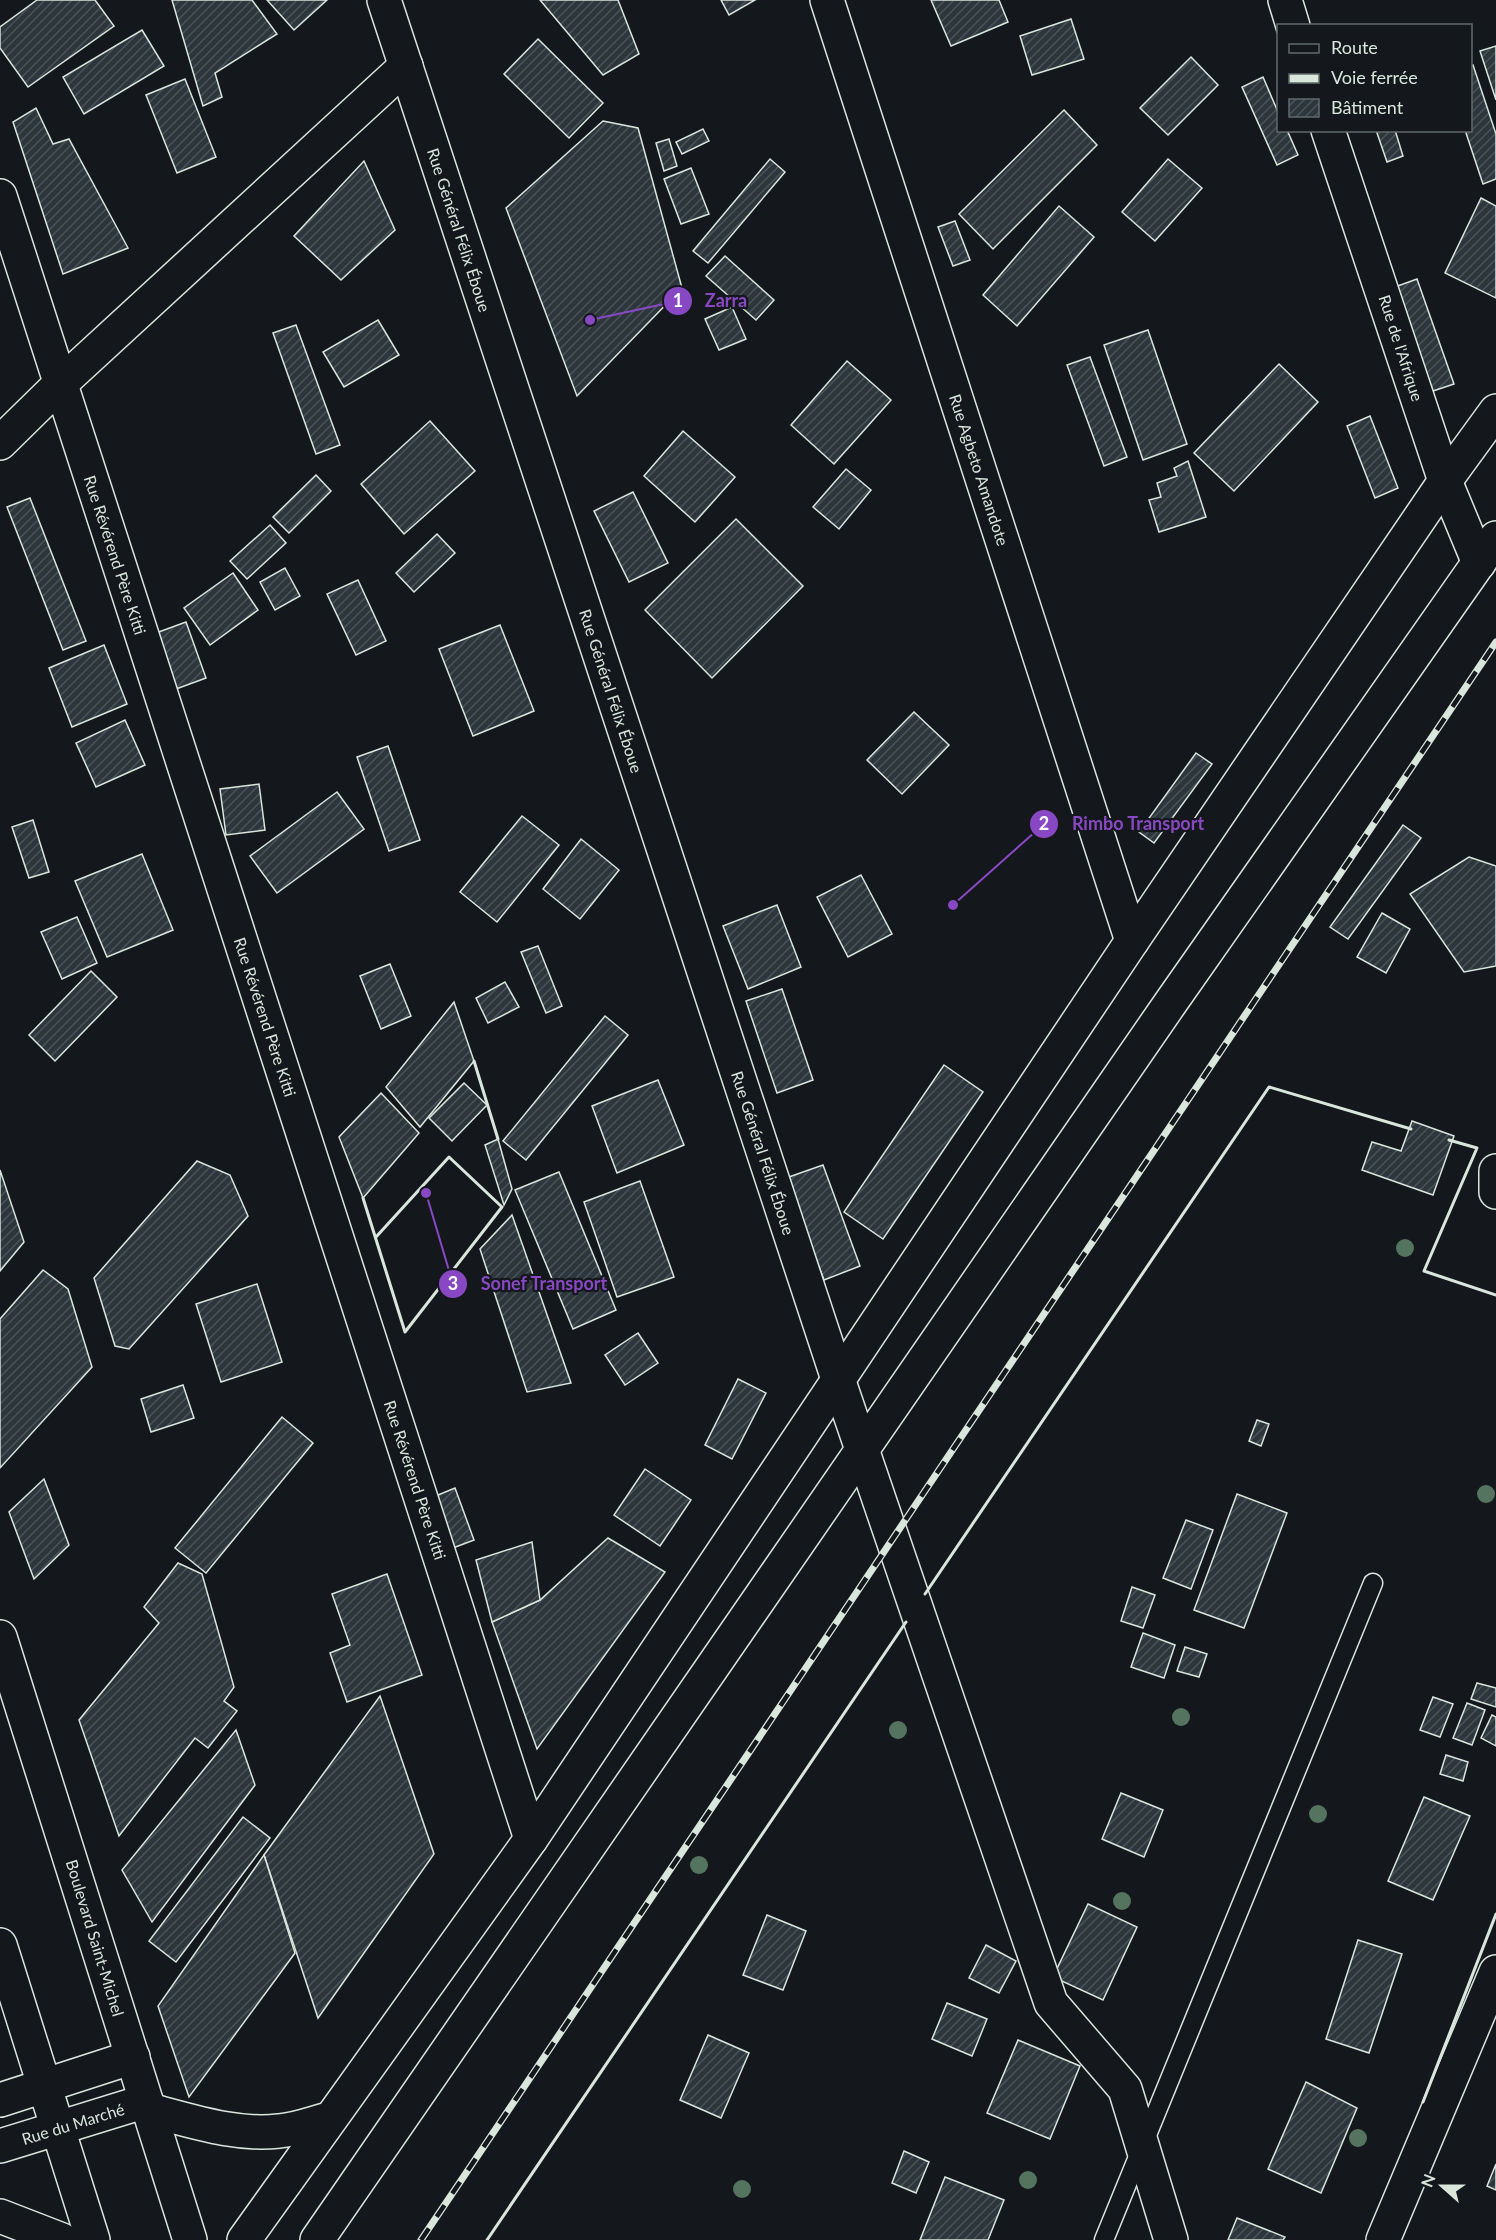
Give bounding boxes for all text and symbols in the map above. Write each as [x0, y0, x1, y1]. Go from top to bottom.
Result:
legend [1277, 24, 1472, 132]
text: Route [1331, 36, 1378, 58]
text: Voie ferrée [1331, 66, 1418, 88]
text: Bâtiment [1331, 96, 1404, 118]
street label: Rue Général Félix Éboue [424, 146, 495, 314]
callout: Zarra [663, 283, 759, 319]
text: 1 [673, 289, 683, 311]
text: Zarra [705, 289, 747, 311]
street label: Rue de l'Afrique [1375, 292, 1428, 404]
street label: Rue Agbeto Amandote [946, 392, 1013, 548]
street label: Rue Révérend Père Kitti [81, 473, 150, 637]
street label: Rue Général Félix Éboue [576, 607, 647, 775]
callout: Rimbo Transport [1029, 806, 1216, 842]
text: 2 [1039, 812, 1049, 834]
text: Rimbo Transport [1072, 812, 1204, 834]
street label: Rue Révérend Père Kitti [231, 935, 300, 1099]
street label: Rue Général Félix Éboue [728, 1069, 799, 1237]
callout: Sonef Transport [438, 1266, 620, 1302]
text: 3 [448, 1272, 458, 1294]
text: Sonef Transport [481, 1272, 608, 1294]
street label: Rue Révérend Père Kitti [381, 1398, 450, 1562]
street label: Boulevard Saint-Michel [63, 1857, 128, 2019]
street label: Rue du Marché [19, 2099, 126, 2148]
north arrow [1412, 2156, 1472, 2216]
text: N [1416, 2171, 1439, 2190]

